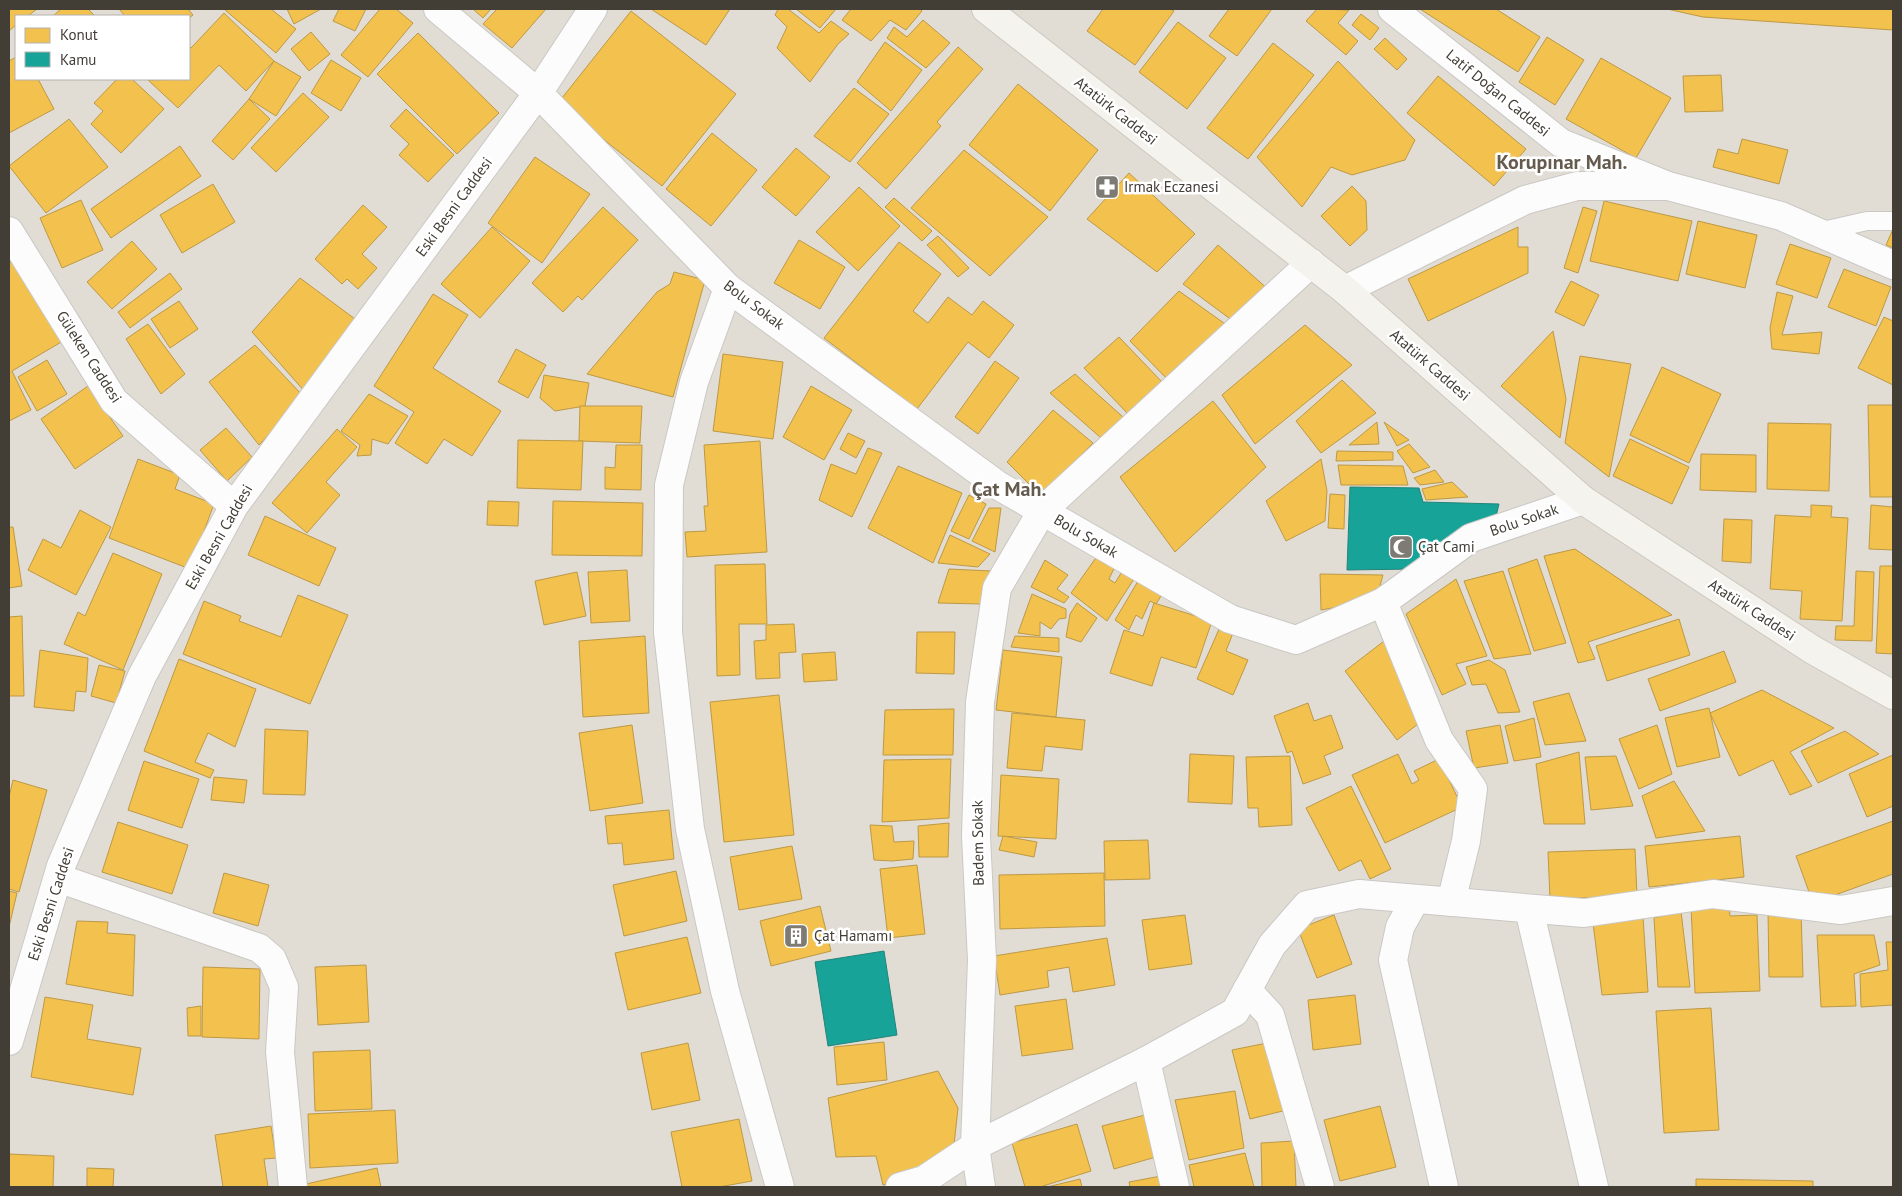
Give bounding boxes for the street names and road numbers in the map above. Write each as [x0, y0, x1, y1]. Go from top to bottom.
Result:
street label: Latif Doğan Caddesi [1443, 45, 1554, 140]
street label: Atatürk Caddesi [1071, 72, 1162, 149]
street label: Eski Besni Caddesi [411, 153, 496, 260]
street label: Bolu Sokak [720, 276, 789, 334]
street label: Güleken Caddesi [53, 307, 126, 406]
street label: Atatürk Caddesi [1386, 325, 1474, 405]
street label: Eski Besni Caddesi [181, 481, 256, 593]
street label: Bolu Sokak [1487, 499, 1561, 540]
street label: Bolu Sokak [1051, 510, 1122, 562]
street label: Atatürk Caddesi [1705, 574, 1799, 645]
street label: Badem Sokak [967, 799, 988, 886]
street label: Eski Besni Caddesi [23, 845, 78, 963]

